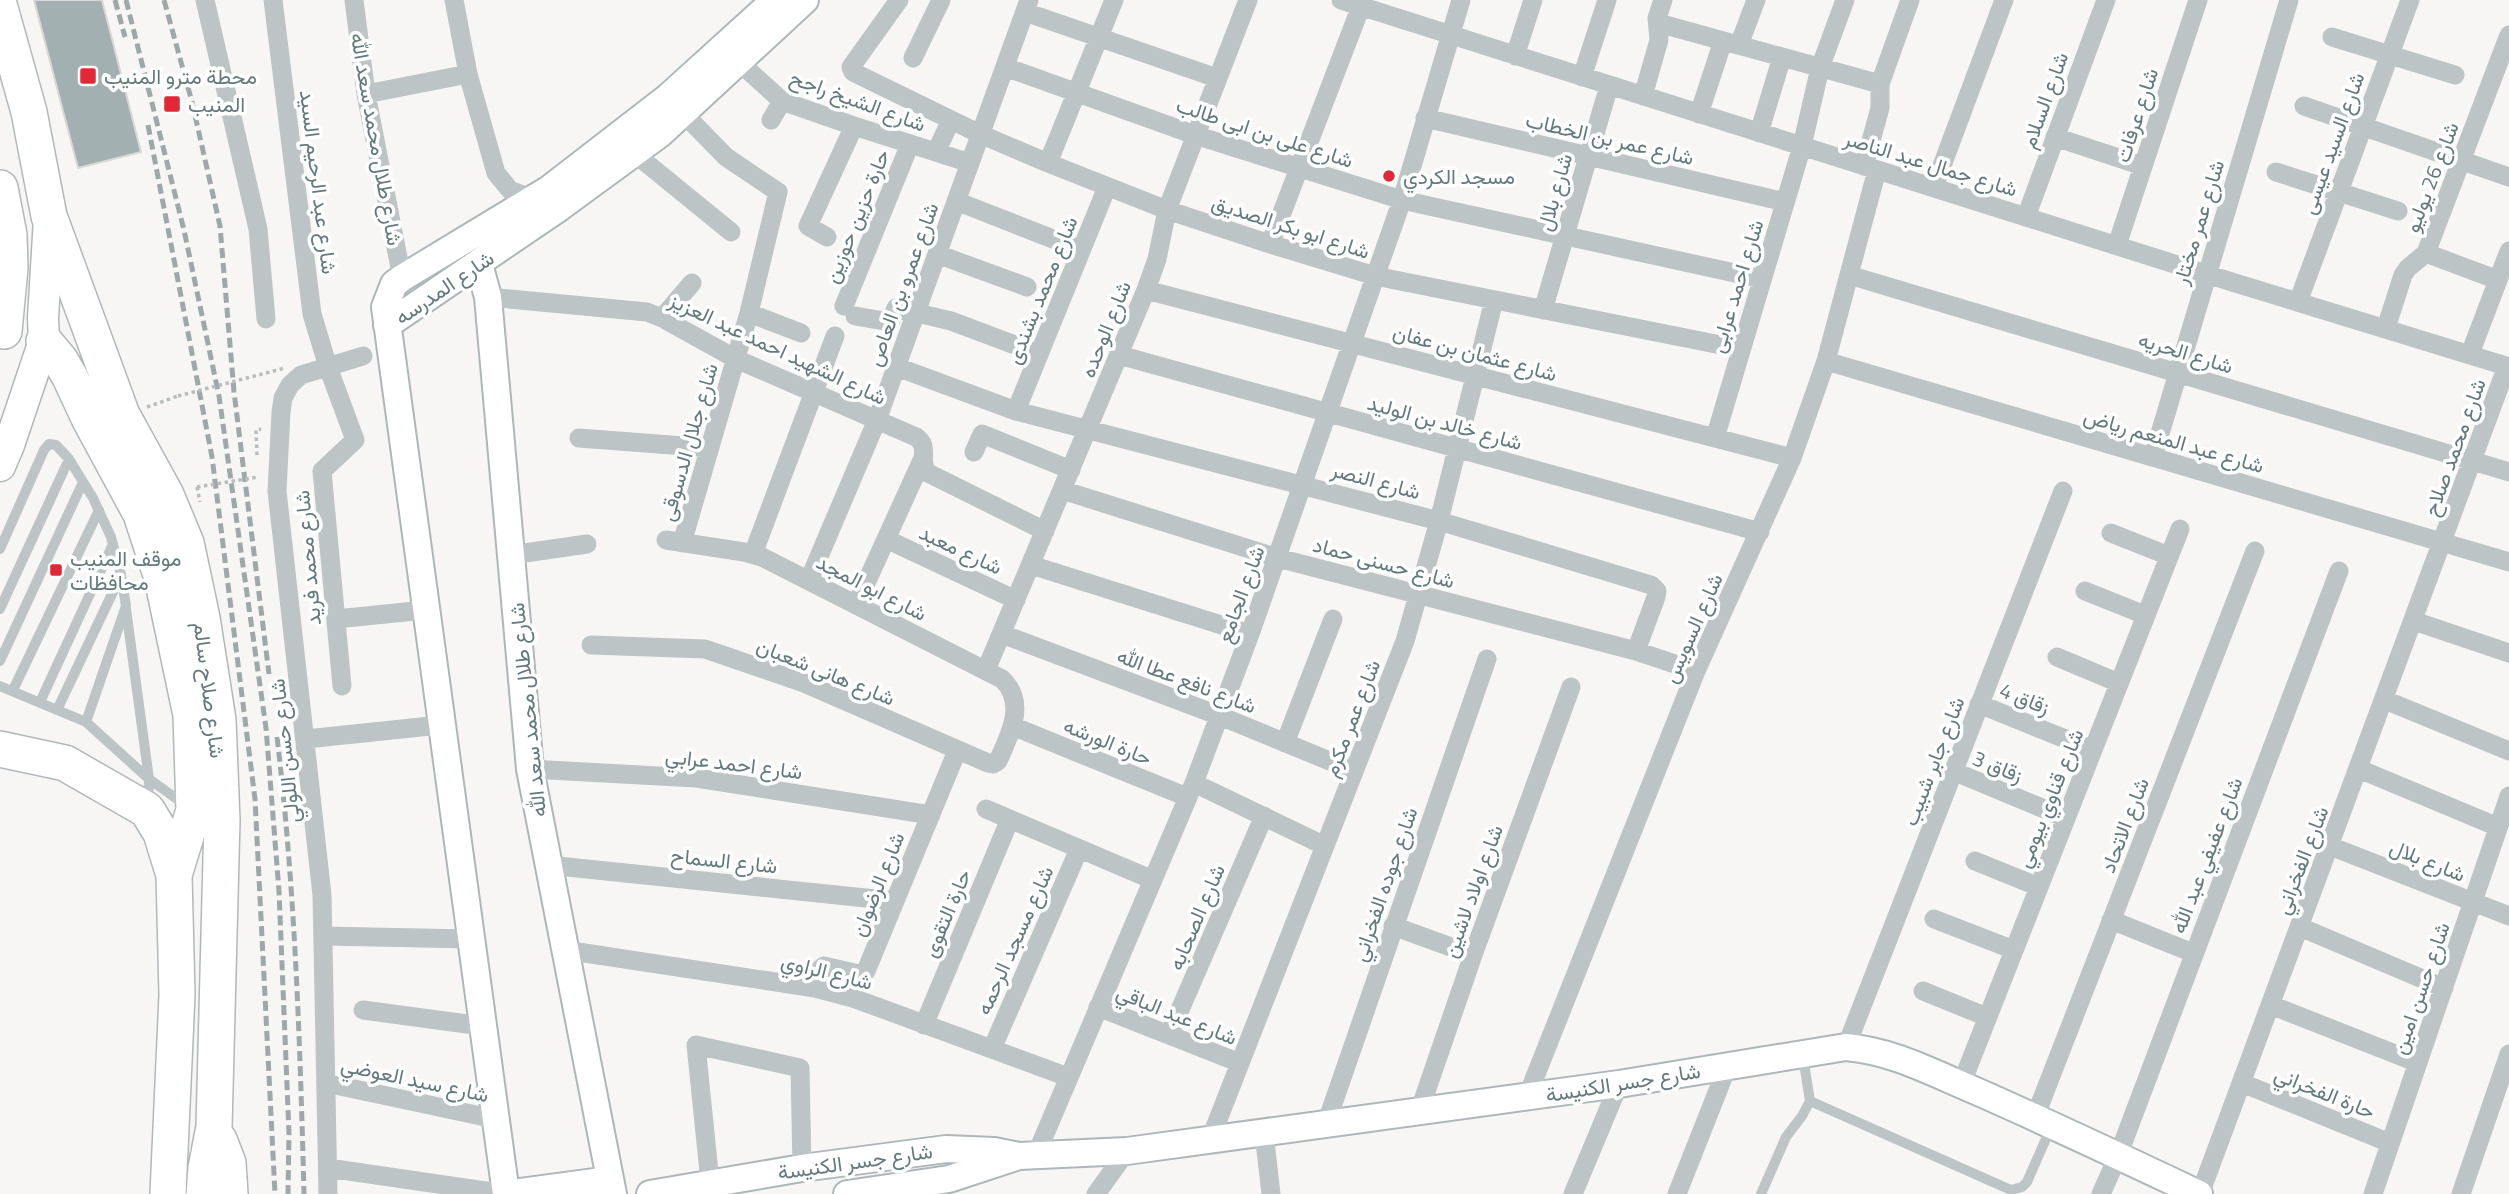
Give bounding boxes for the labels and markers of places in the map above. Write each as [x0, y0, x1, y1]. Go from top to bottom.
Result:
place label: محطة مترو المنيب [104, 60, 257, 92]
marker: محطة مترو المنيب [78, 66, 98, 86]
place label: المنيب [188, 88, 245, 120]
marker: المنيب [162, 94, 182, 114]
place label: مسجد الكردي [1403, 160, 1515, 194]
marker: مسجد الكردي [1381, 168, 1397, 184]
place label: موقف المنيب محافظات [70, 542, 181, 598]
marker: موقف المنيب محافظات [48, 562, 64, 578]

